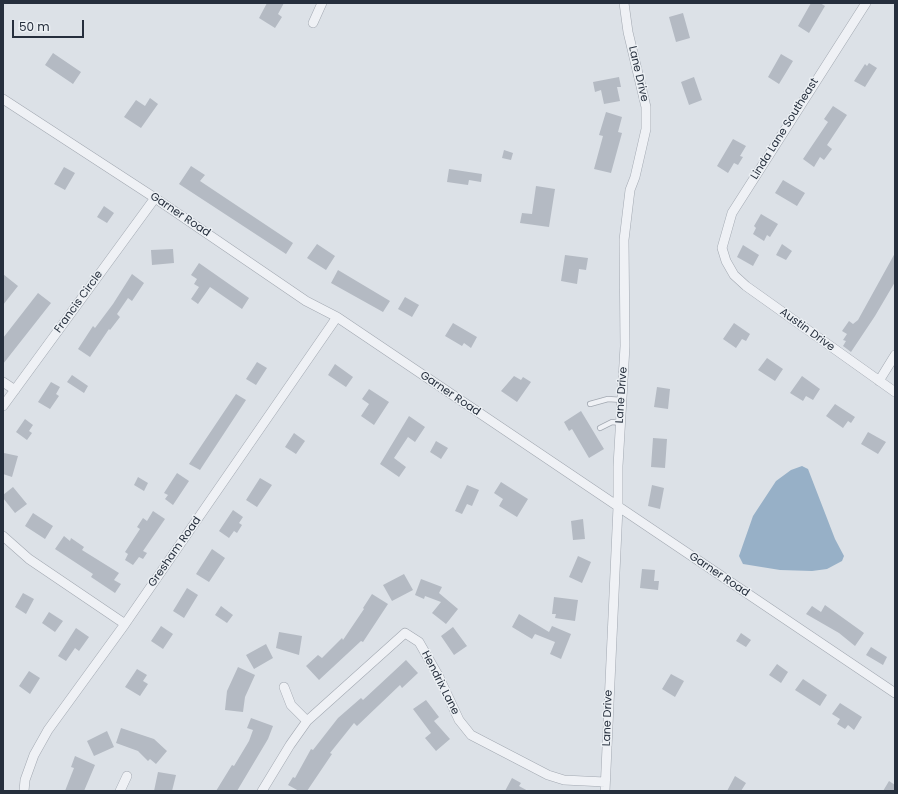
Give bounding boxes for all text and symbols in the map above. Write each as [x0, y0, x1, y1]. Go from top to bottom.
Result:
scale bar [14, 12, 86, 38]
text: 50 m [19, 18, 50, 35]
street label: Lane Drive [625, 45, 651, 103]
street label: Linda Lane Southeast [748, 76, 822, 182]
street label: Garner Road [147, 190, 213, 240]
street label: Francis Circle [52, 268, 106, 336]
street label: Austin Drive [777, 306, 837, 354]
street label: Lane Drive [613, 366, 631, 424]
street label: Garner Road [417, 369, 483, 419]
street label: Gresham Road [146, 514, 204, 590]
street label: Garner Road [686, 550, 752, 600]
street label: Hendrix Lane [418, 649, 462, 717]
street label: Lane Drive [600, 690, 616, 746]

